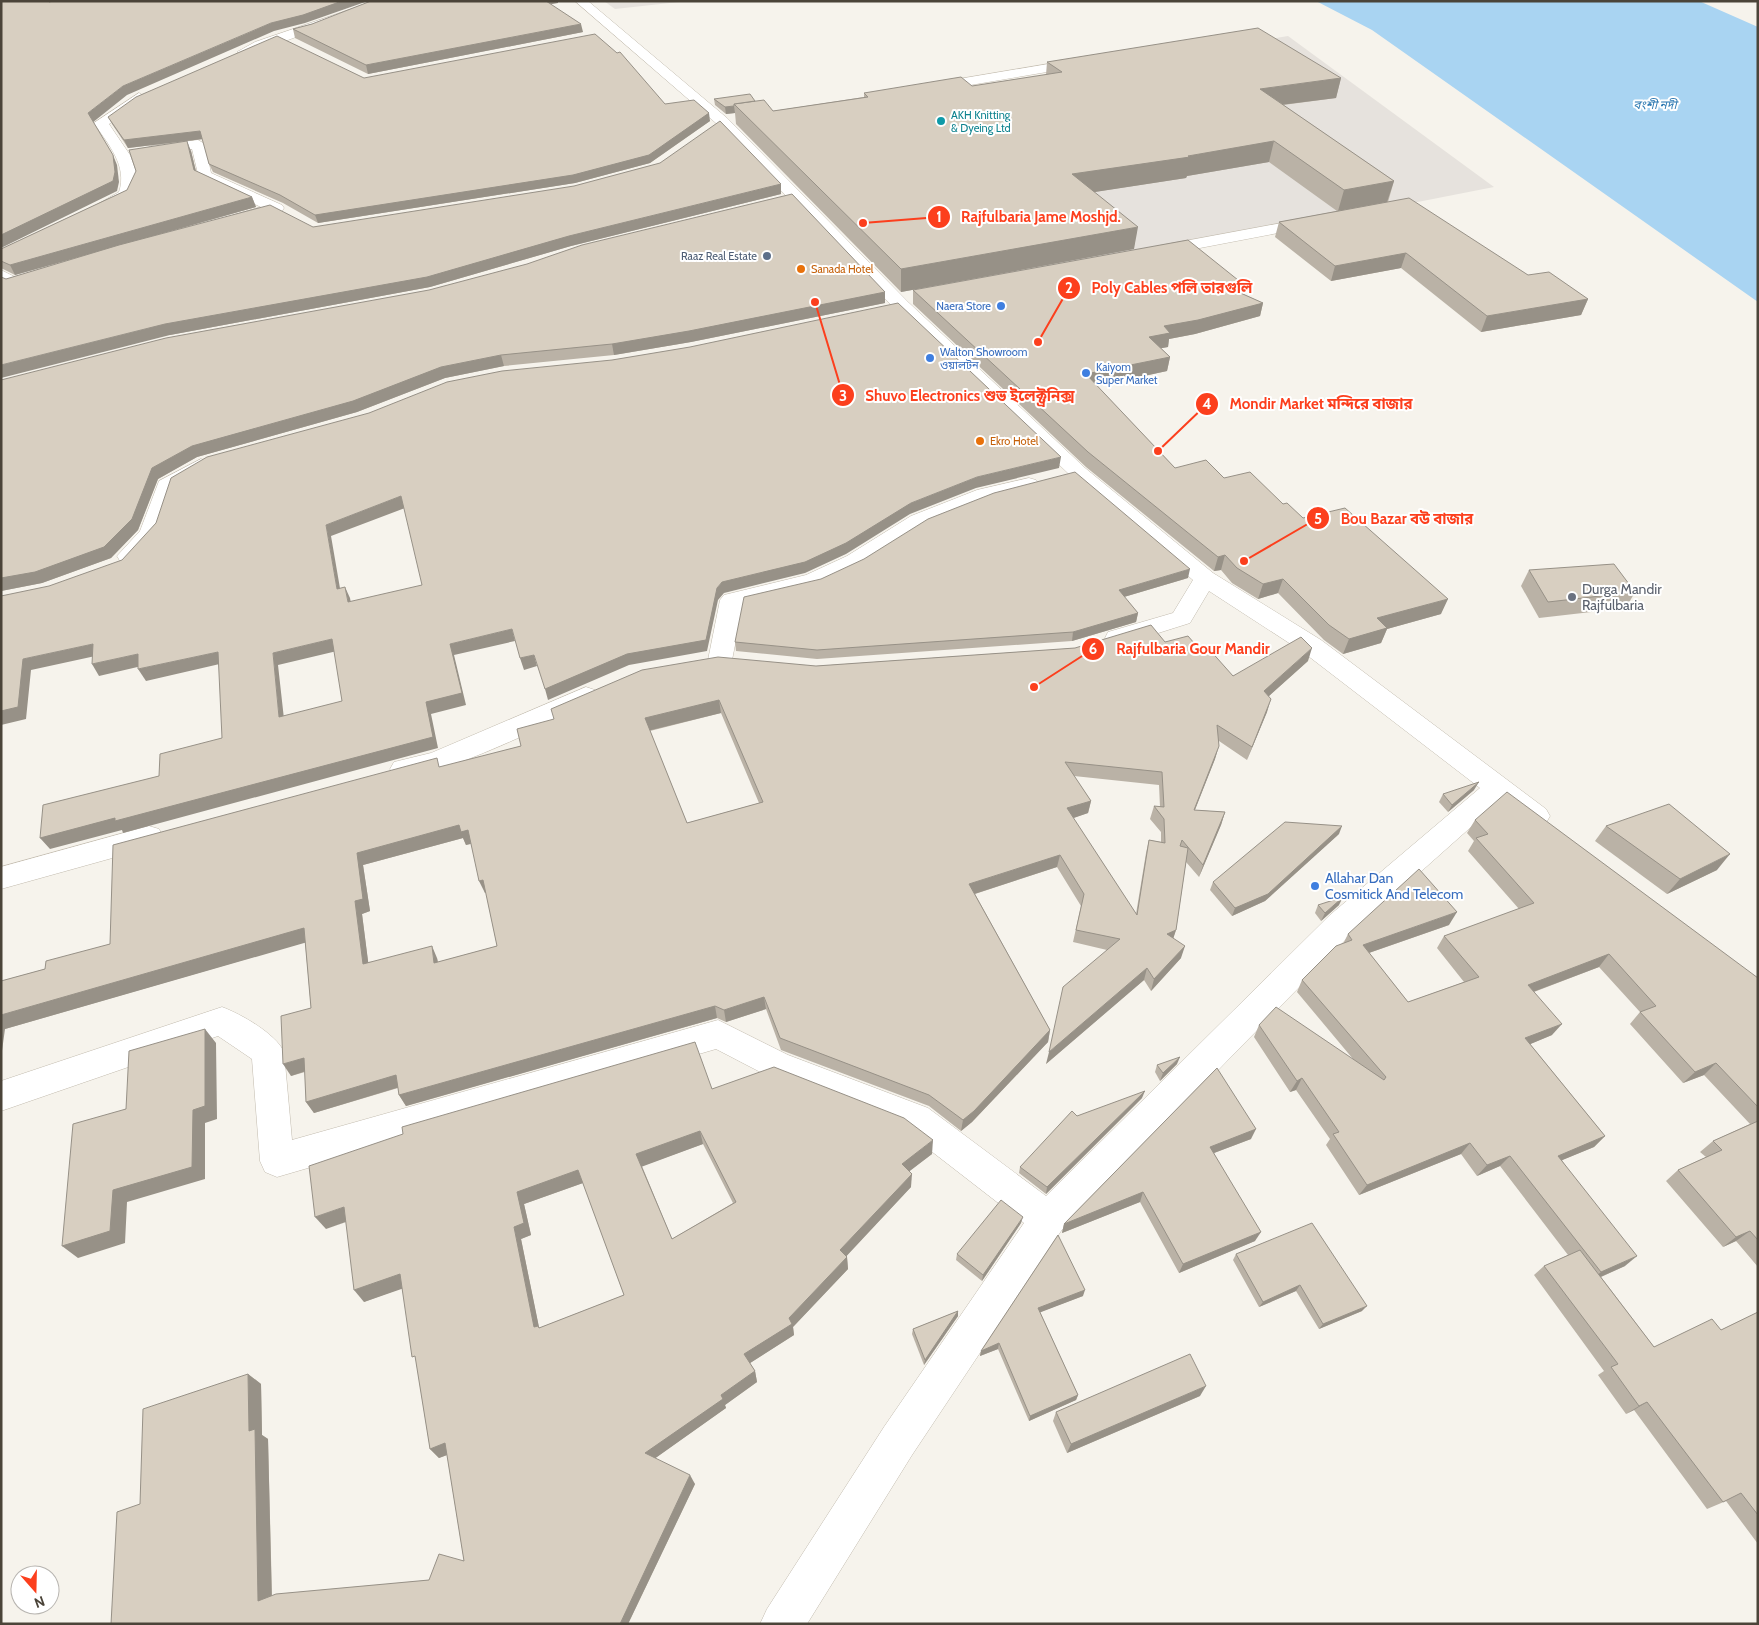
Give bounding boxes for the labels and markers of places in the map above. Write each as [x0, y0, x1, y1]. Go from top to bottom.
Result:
place label: AKH Knitting & Dyeing Ltd [951, 108, 1011, 135]
marker: AKH Knitting & Dyeing Ltd [935, 115, 947, 127]
callout: Rajfulbaria Jame Moshjd. [926, 202, 1131, 232]
place label: Raaz Real Estate [681, 249, 757, 263]
marker: Raaz Real Estate [761, 250, 773, 262]
place label: Sanada Hotel [811, 262, 874, 276]
marker: Sanada Hotel [795, 263, 807, 275]
callout: Poly Cables পলি তারগুলি [1056, 273, 1262, 303]
place label: Naera Store [936, 299, 991, 313]
marker: Naera Store [995, 300, 1007, 312]
place label: Walton Showroom ওয়ালটন [940, 345, 1028, 372]
marker: Walton Showroom ওয়ালটন [924, 352, 936, 364]
place label: Kaiyom Super Market [1096, 360, 1158, 387]
marker: Kaiyom Super Market [1080, 367, 1092, 379]
callout: Shuvo Electronics শুভ ইলেক্ট্রনিক্স [831, 380, 1085, 410]
callout: Mondir Market মন্দিরে বাজার [1194, 389, 1422, 419]
place label: Ekro Hotel [990, 434, 1039, 448]
marker: Ekro Hotel [974, 435, 986, 447]
callout: Bou Bazar বউ বাজার [1306, 503, 1483, 533]
place label: Durga Mandir Rajfulbaria [1582, 580, 1662, 614]
marker: Durga Mandir Rajfulbaria [1566, 591, 1578, 603]
callout: Rajfulbaria Gour Mandir [1081, 634, 1279, 664]
place label: Allahar Dan Cosmitick And Telecom [1325, 869, 1463, 903]
marker: Allahar Dan Cosmitick And Telecom [1309, 880, 1321, 892]

